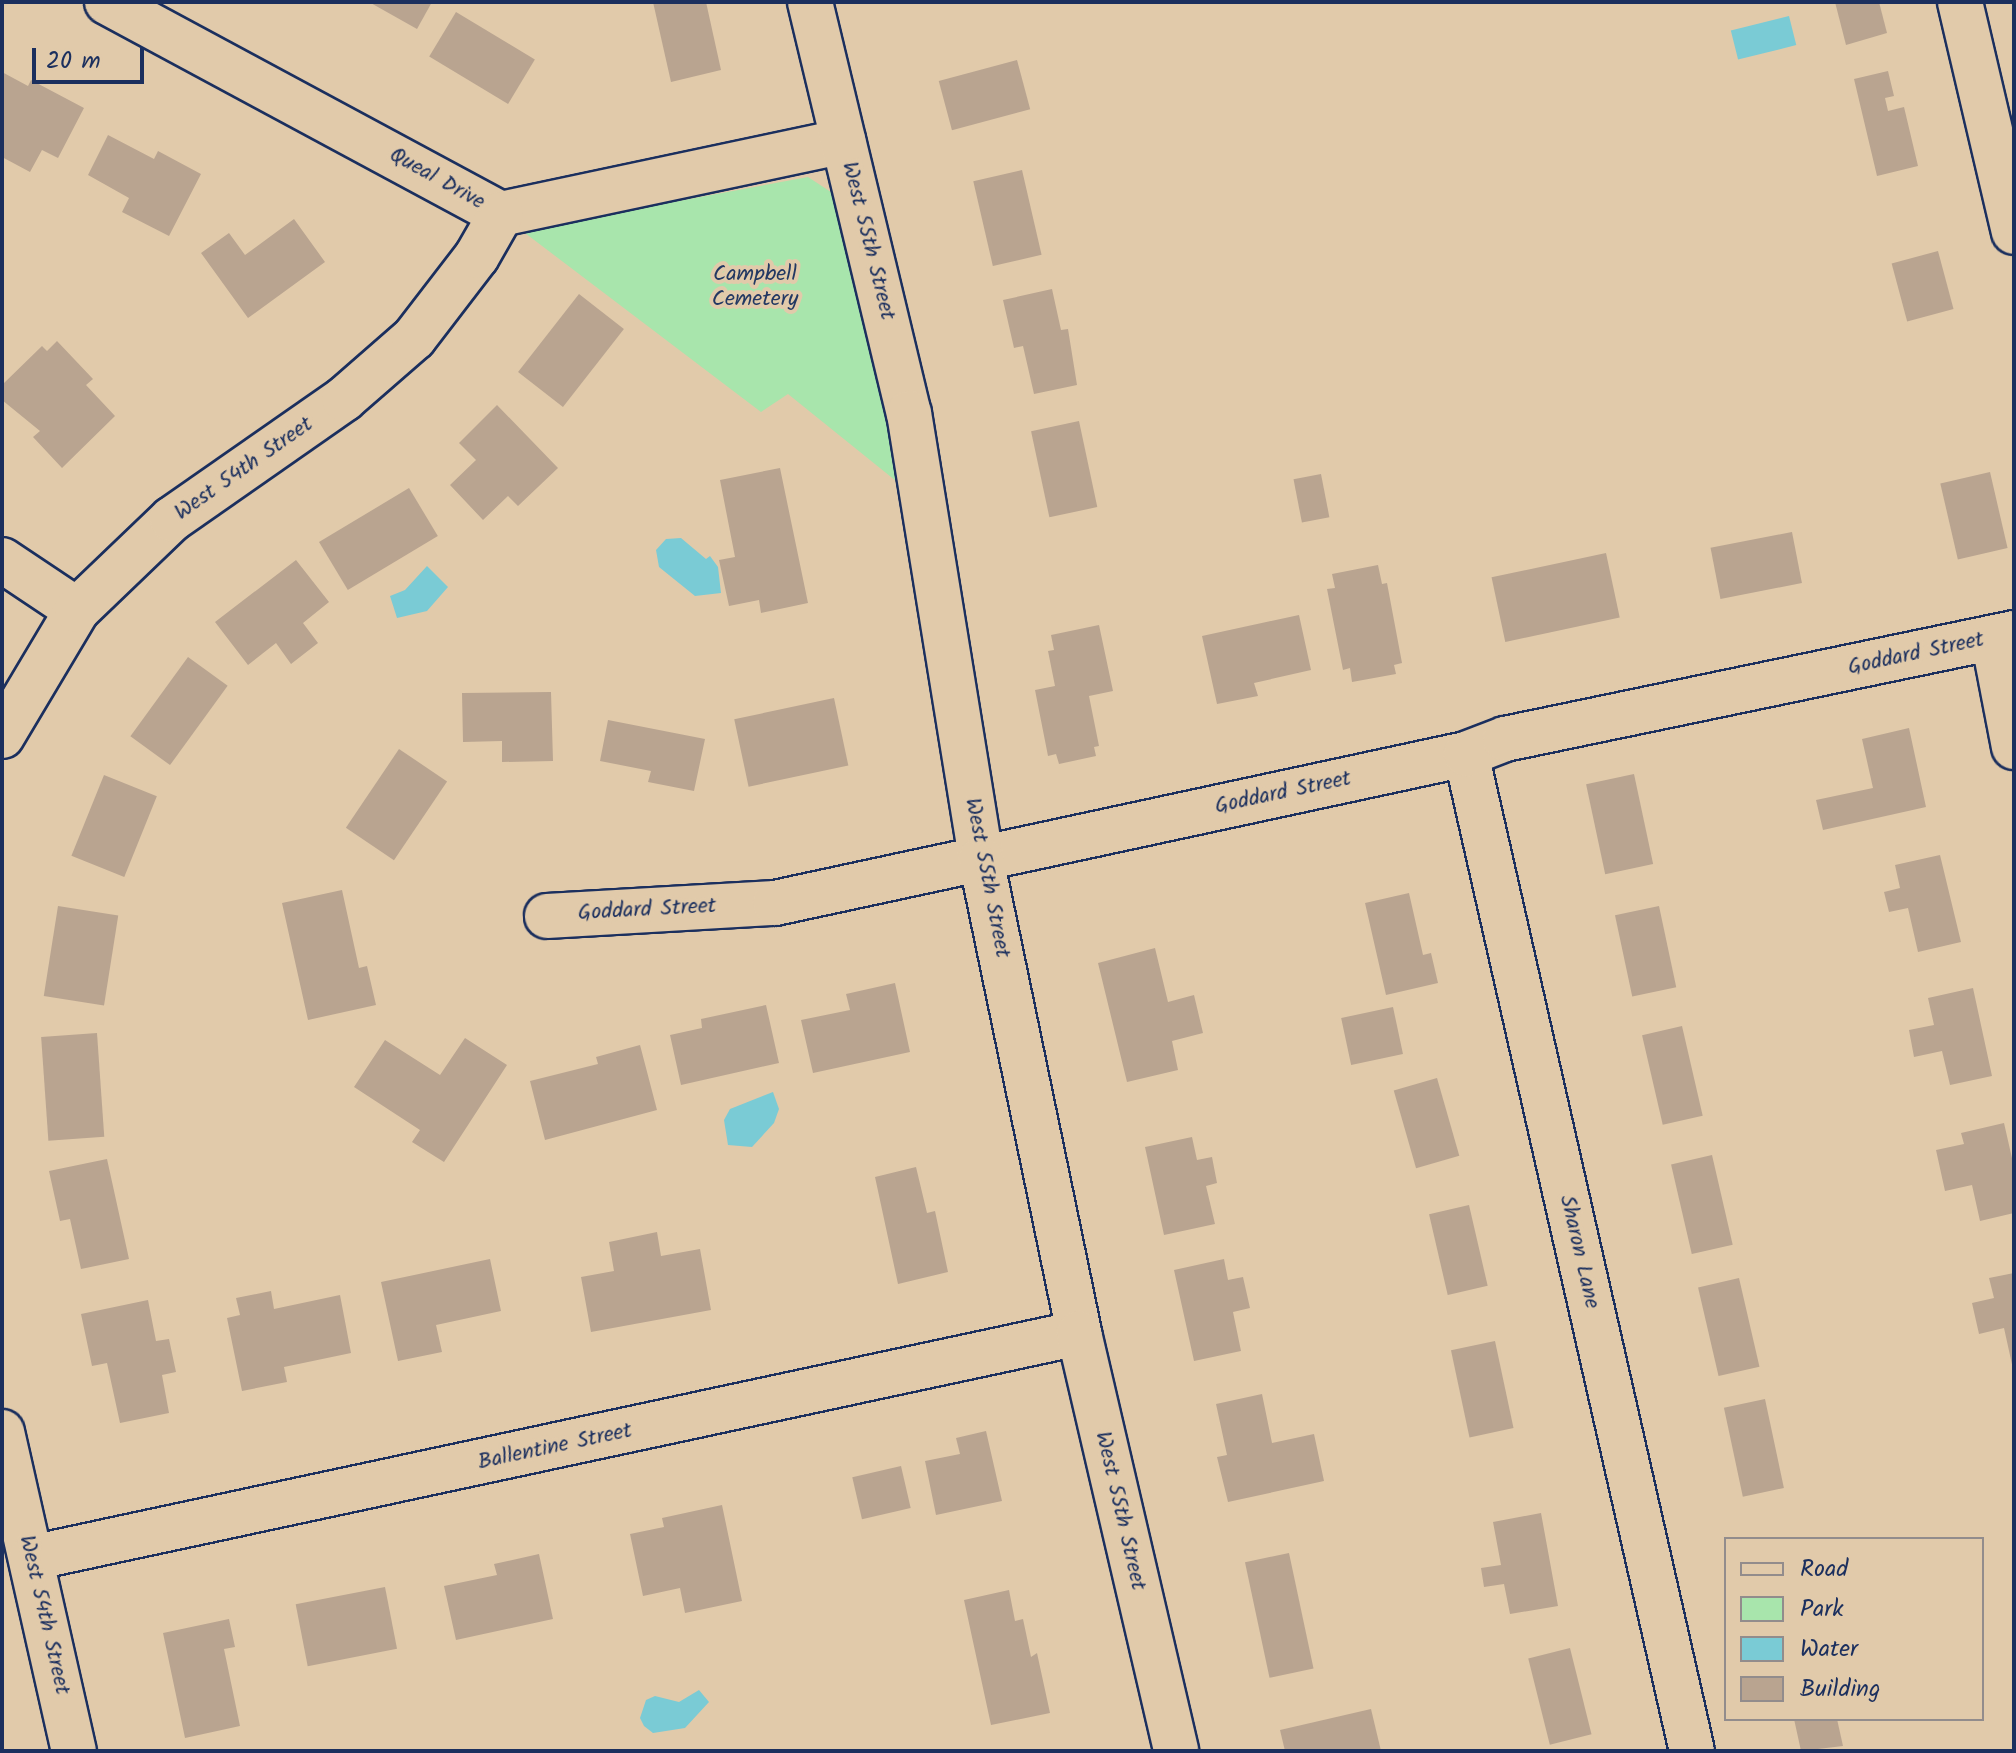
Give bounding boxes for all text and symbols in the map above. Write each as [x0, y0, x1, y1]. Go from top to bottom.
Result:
scale bar [36, 32, 148, 82]
text: 20 m [46, 42, 101, 81]
street label: Queal Drive [385, 142, 489, 216]
street label: West 55th Street [836, 159, 900, 323]
park label: Campbell Cemetery [712, 261, 798, 312]
street label: West 54th Street [170, 412, 318, 526]
street label: Goddard Street [1845, 627, 1987, 681]
street label: Goddard Street [1212, 766, 1354, 820]
street label: West 55th Street [959, 796, 1015, 960]
street label: Goddard Street [577, 893, 717, 927]
street label: Sharon Lane [1553, 1193, 1605, 1311]
street label: Ballentine Street [476, 1418, 634, 1476]
street label: West 55th Street [1089, 1429, 1151, 1593]
street label: West 54th Street [13, 1533, 75, 1697]
legend [1724, 1537, 1984, 1721]
text: Road [1800, 1550, 1848, 1589]
text: Park [1800, 1590, 1844, 1629]
text: Water [1800, 1630, 1858, 1669]
text: Building [1800, 1670, 1880, 1709]

